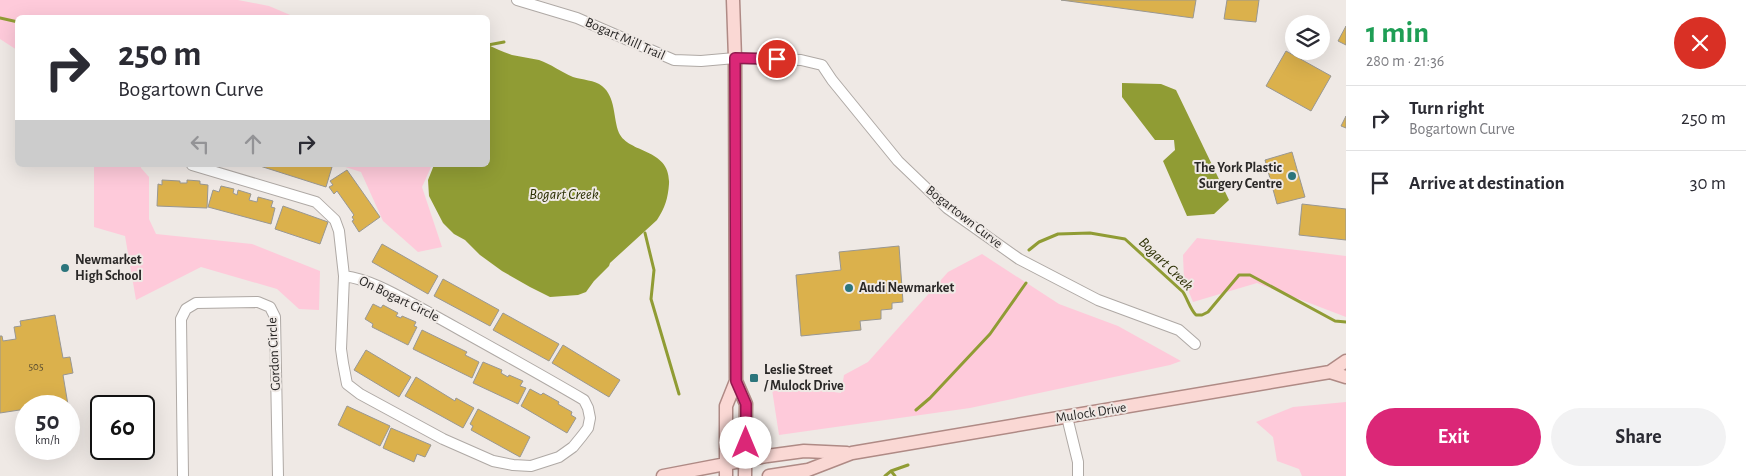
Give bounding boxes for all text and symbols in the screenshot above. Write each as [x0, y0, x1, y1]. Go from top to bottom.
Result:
street label: Bogart Mill Trail [583, 15, 667, 63]
map controls [1285, 15, 1330, 60]
button: layers [1285, 15, 1330, 60]
button: close [1674, 17, 1726, 69]
text: 1 min [1366, 18, 1429, 48]
icon: right [35, 35, 100, 100]
text: 250 m [118, 37, 201, 72]
pin [756, 38, 798, 80]
icon: arrive [763, 45, 791, 73]
text: 280 m · 21:36 [1366, 53, 1444, 69]
text: Bogartown Curve [118, 78, 264, 100]
text: Turn right [1409, 99, 1484, 118]
icon: right [1366, 104, 1394, 132]
text: 250 m [1681, 109, 1726, 128]
text: Bogartown Curve [1409, 121, 1515, 137]
icon: left [186, 130, 214, 158]
icon: ahead [239, 130, 267, 158]
icon: right [292, 130, 320, 158]
place label: The York Plastic Surgery Centre [1194, 161, 1283, 191]
icon: arrive [1366, 169, 1394, 197]
marker: The York Plastic Surgery Centre [1286, 170, 1298, 182]
text: Arrive at destination [1409, 174, 1565, 193]
text: 30 m [1690, 174, 1726, 193]
street label: Bogartown Curve [923, 183, 1005, 251]
water label: Bogart Creek [529, 187, 599, 202]
water label: Bogart Creek [1136, 235, 1196, 293]
place label: Newmarket High School [75, 253, 142, 283]
marker: Newmarket High School [59, 262, 71, 274]
street label: On Bogart Circle [357, 274, 441, 324]
place label: Audi Newmarket [859, 281, 954, 295]
marker: Audi Newmarket [843, 282, 855, 294]
street label: Gordon Circle [265, 317, 283, 391]
house number: 505 [28, 361, 44, 372]
place label: Leslie Street / Mulock Drive [763, 363, 844, 393]
marker: Leslie Street / Mulock Drive [748, 372, 760, 384]
speed limit sign: 60 [90, 395, 155, 460]
street label: Mulock Drive [1055, 400, 1127, 426]
button: Exit [1366, 408, 1541, 466]
button: Share [1551, 408, 1726, 466]
text: 50 [36, 409, 59, 434]
position arrow [719, 416, 771, 468]
text: km/h [35, 434, 60, 446]

